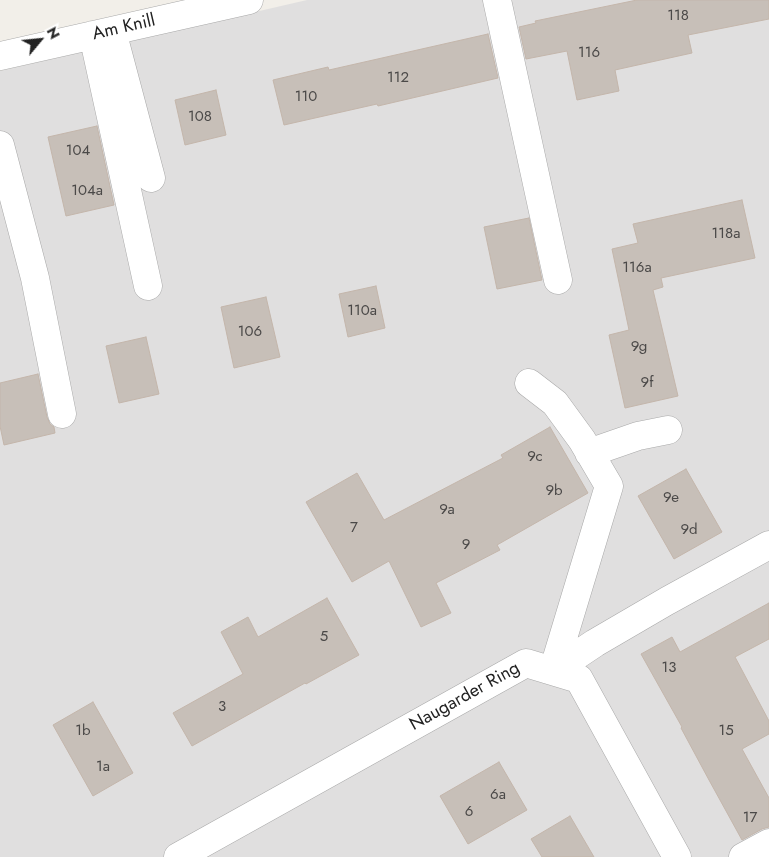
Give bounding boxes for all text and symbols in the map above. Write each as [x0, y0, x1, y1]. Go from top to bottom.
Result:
house number: 118 [667, 7, 689, 25]
street label: Am Knill [90, 10, 158, 46]
north arrow [15, 15, 65, 65]
text: N [42, 23, 65, 43]
house number: 116 [578, 44, 600, 62]
house number: 112 [387, 69, 409, 87]
house number: 110 [295, 88, 317, 106]
house number: 108 [188, 108, 212, 126]
house number: 104 [66, 142, 90, 160]
house number: 104a [71, 182, 103, 200]
house number: 118a [712, 225, 740, 243]
house number: 116a [622, 259, 652, 277]
house number: 110a [347, 302, 377, 320]
house number: 106 [238, 323, 262, 341]
house number: 9g [631, 338, 647, 356]
house number: 9f [641, 374, 653, 392]
house number: 9c [527, 448, 543, 466]
house number: 9b [545, 482, 563, 500]
house number: 9e [663, 489, 679, 507]
house number: 9a [439, 501, 455, 519]
house number: 7 [350, 519, 358, 537]
house number: 9d [680, 521, 698, 539]
house number: 9 [462, 536, 470, 554]
house number: 5 [320, 628, 328, 646]
street label: Naugarder Ring [406, 658, 524, 736]
house number: 13 [662, 659, 676, 677]
house number: 3 [218, 698, 226, 716]
house number: 1b [75, 722, 91, 740]
house number: 15 [718, 722, 734, 740]
house number: 1a [96, 758, 110, 776]
house number: 6a [490, 786, 506, 804]
house number: 6 [465, 803, 473, 821]
house number: 17 [743, 809, 757, 827]

